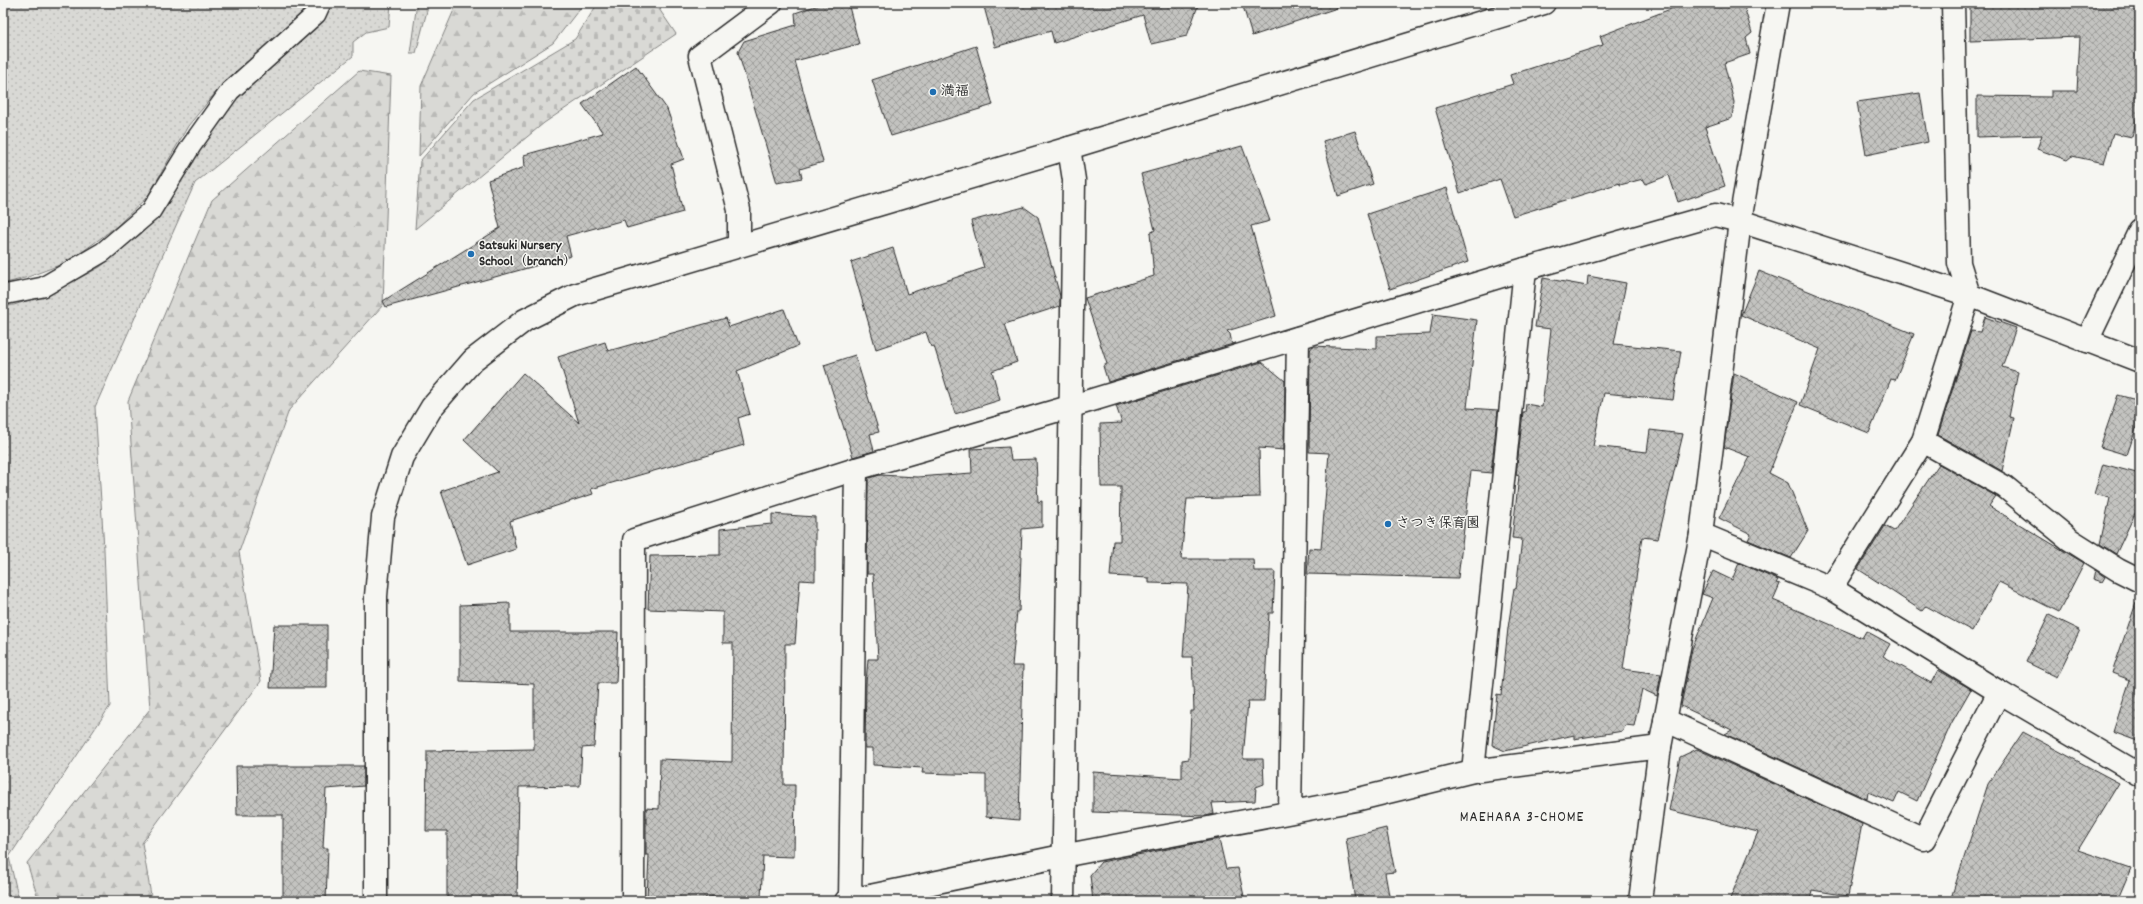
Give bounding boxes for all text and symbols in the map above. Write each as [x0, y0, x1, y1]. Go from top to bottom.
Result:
place label: 満福 [941, 82, 969, 102]
marker: 満福 [928, 87, 938, 97]
place label: Satsuki Nursery School（branch） [479, 236, 577, 272]
marker: Satsuki Nursery School（branch） [466, 249, 476, 259]
place label: さつき保育園 [1396, 514, 1480, 534]
marker: さつき保育園 [1383, 519, 1393, 529]
district label: MAEHARA 3-CHOME [1460, 807, 1584, 829]

